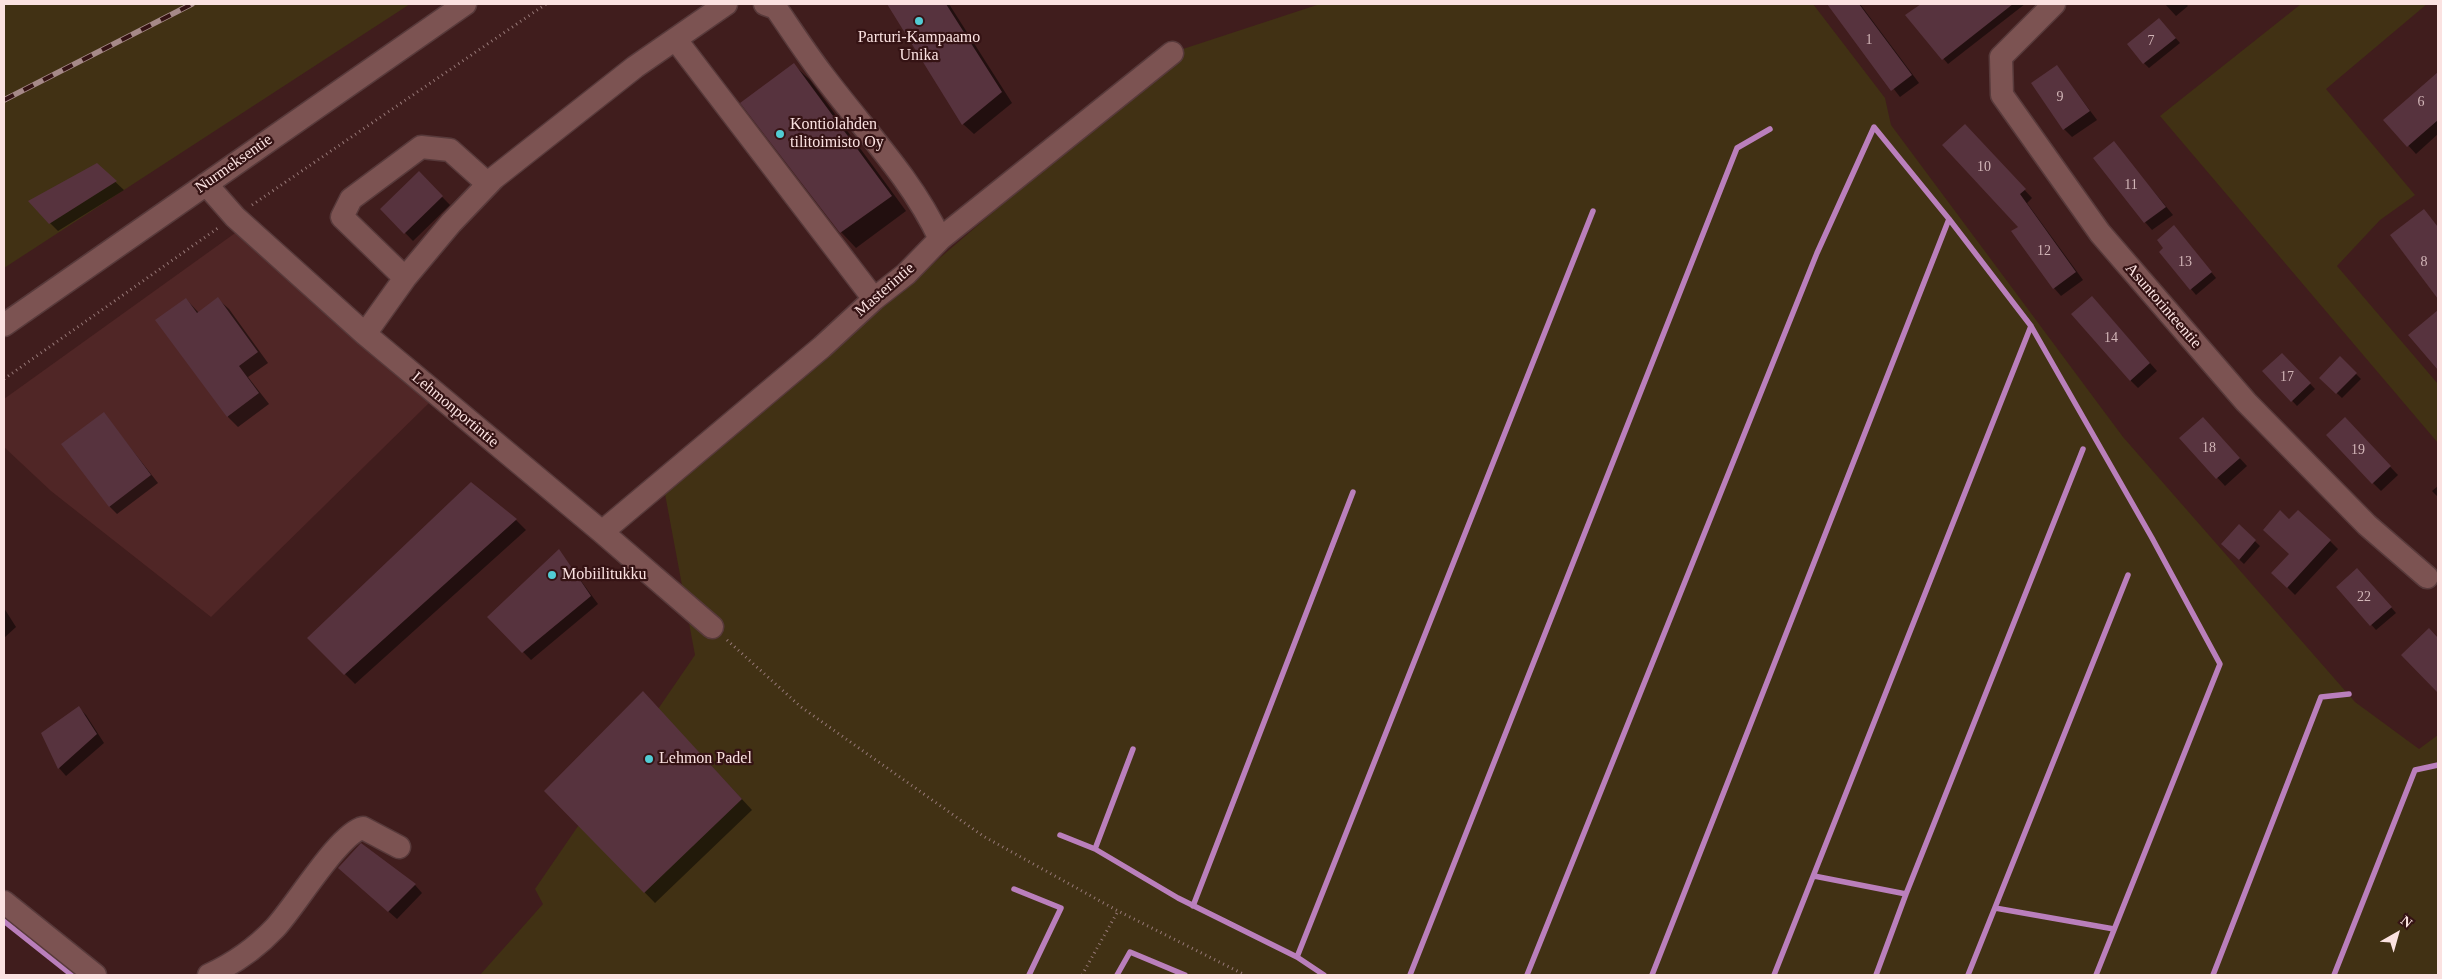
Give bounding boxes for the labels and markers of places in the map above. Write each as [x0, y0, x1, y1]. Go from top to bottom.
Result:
marker: Parturi-Kampaamo Unika [913, 15, 925, 27]
place label: Parturi-Kampaamo Unika [858, 28, 980, 66]
place label: Kontiolahden tilitoimisto Oy [790, 115, 884, 153]
marker: Kontiolahden tilitoimisto Oy [774, 128, 786, 140]
place label: Mobiilitukku [562, 565, 646, 585]
marker: Mobiilitukku [546, 569, 558, 581]
place label: Lehmon Padel [659, 749, 752, 769]
marker: Lehmon Padel [643, 753, 655, 765]

